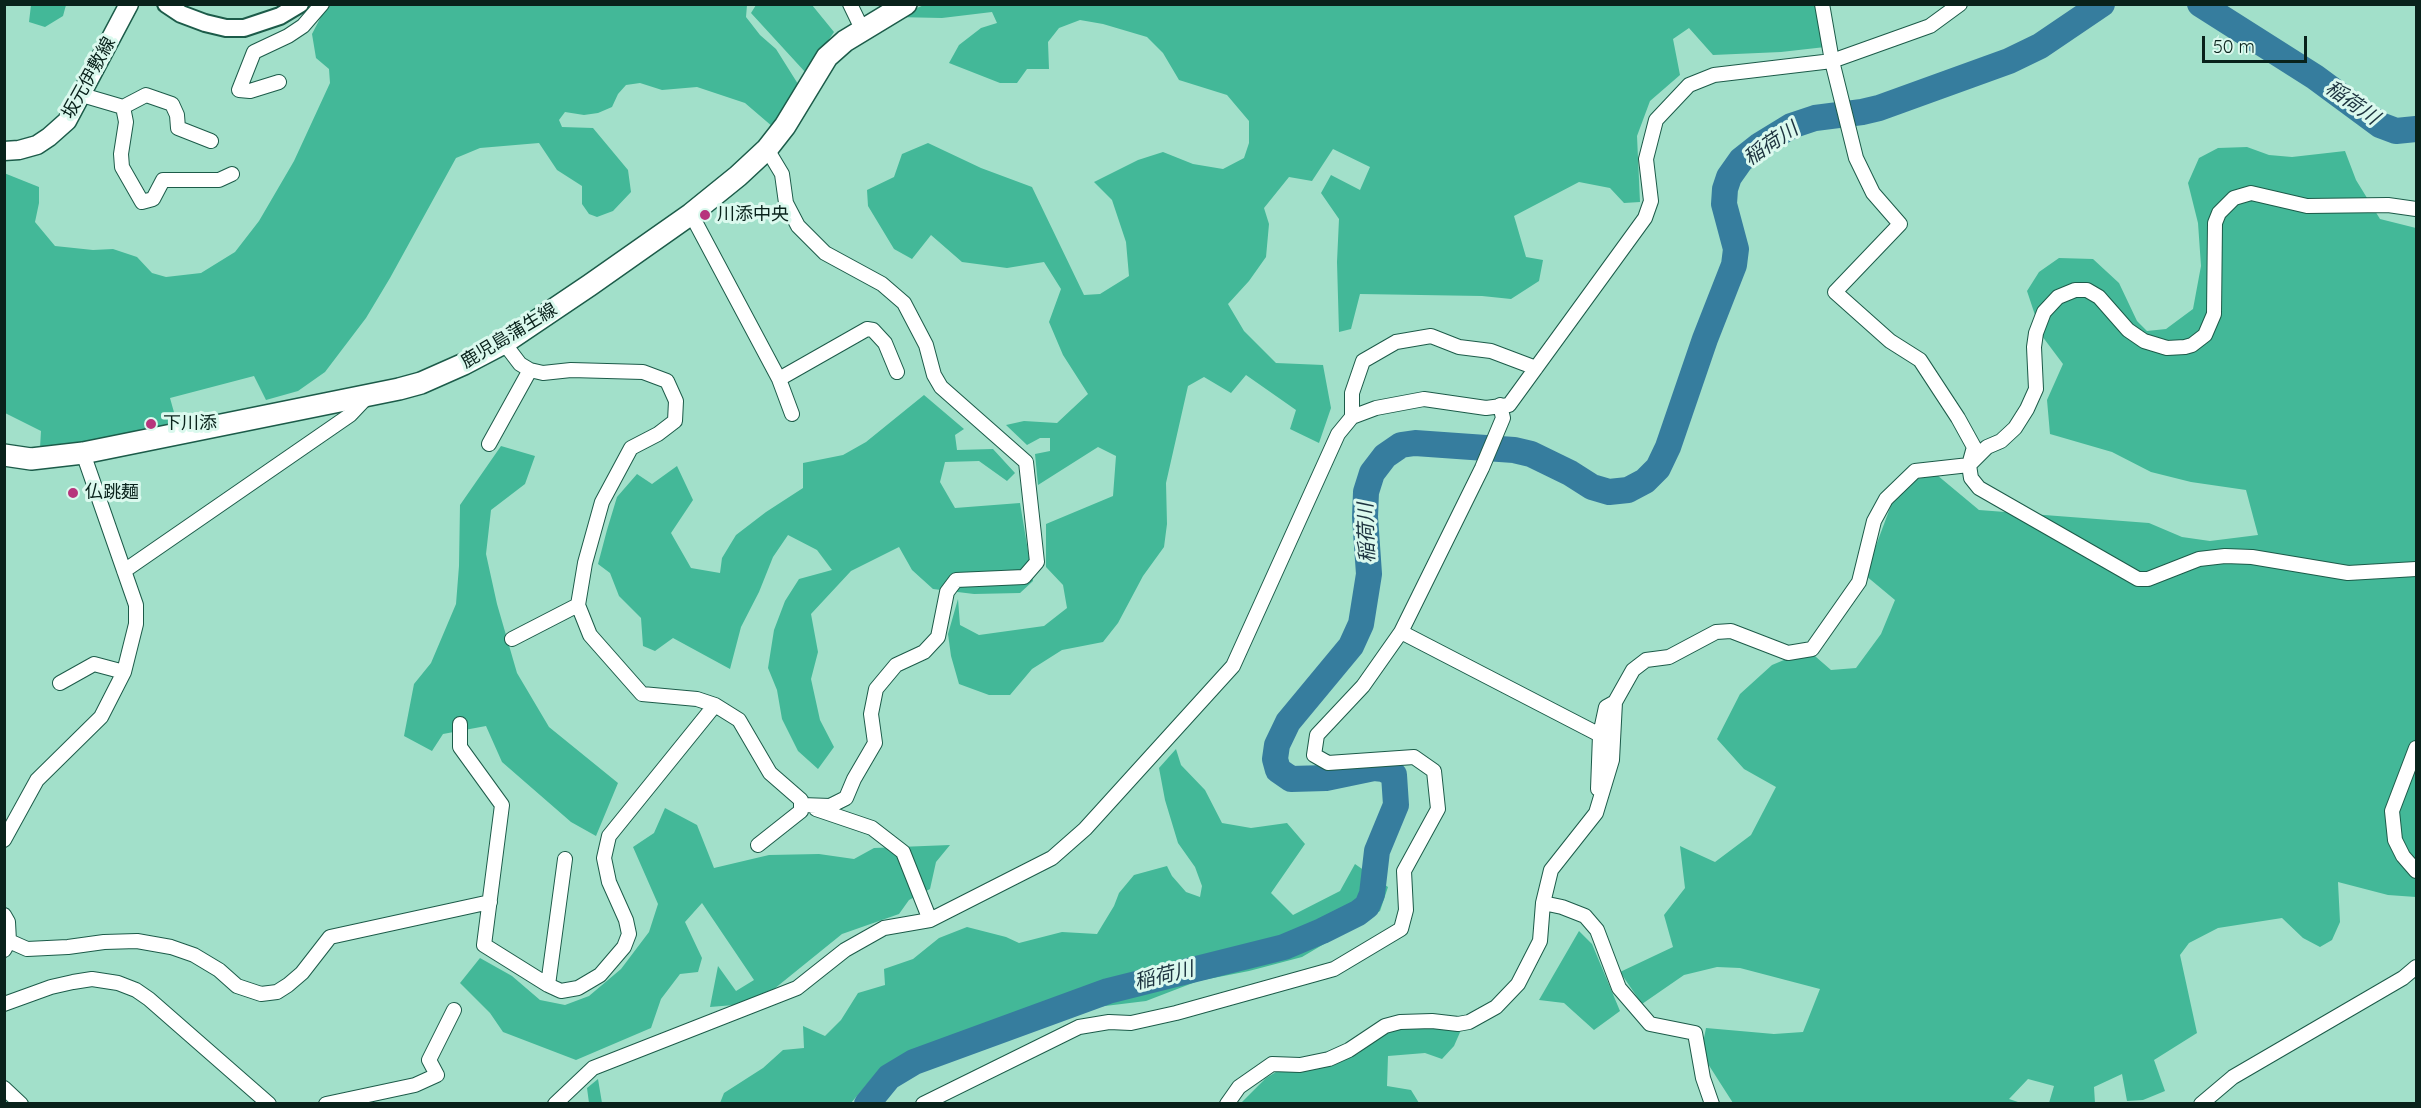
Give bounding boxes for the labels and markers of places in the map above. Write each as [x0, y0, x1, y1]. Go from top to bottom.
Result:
place label: 川添中央 [717, 204, 789, 226]
marker: 川添中央 [698, 208, 712, 222]
place label: 下川添 [163, 413, 217, 435]
marker: 下川添 [144, 417, 158, 431]
place label: 仏跳麺 [85, 482, 139, 504]
marker: 仏跳麺 [66, 486, 80, 500]

